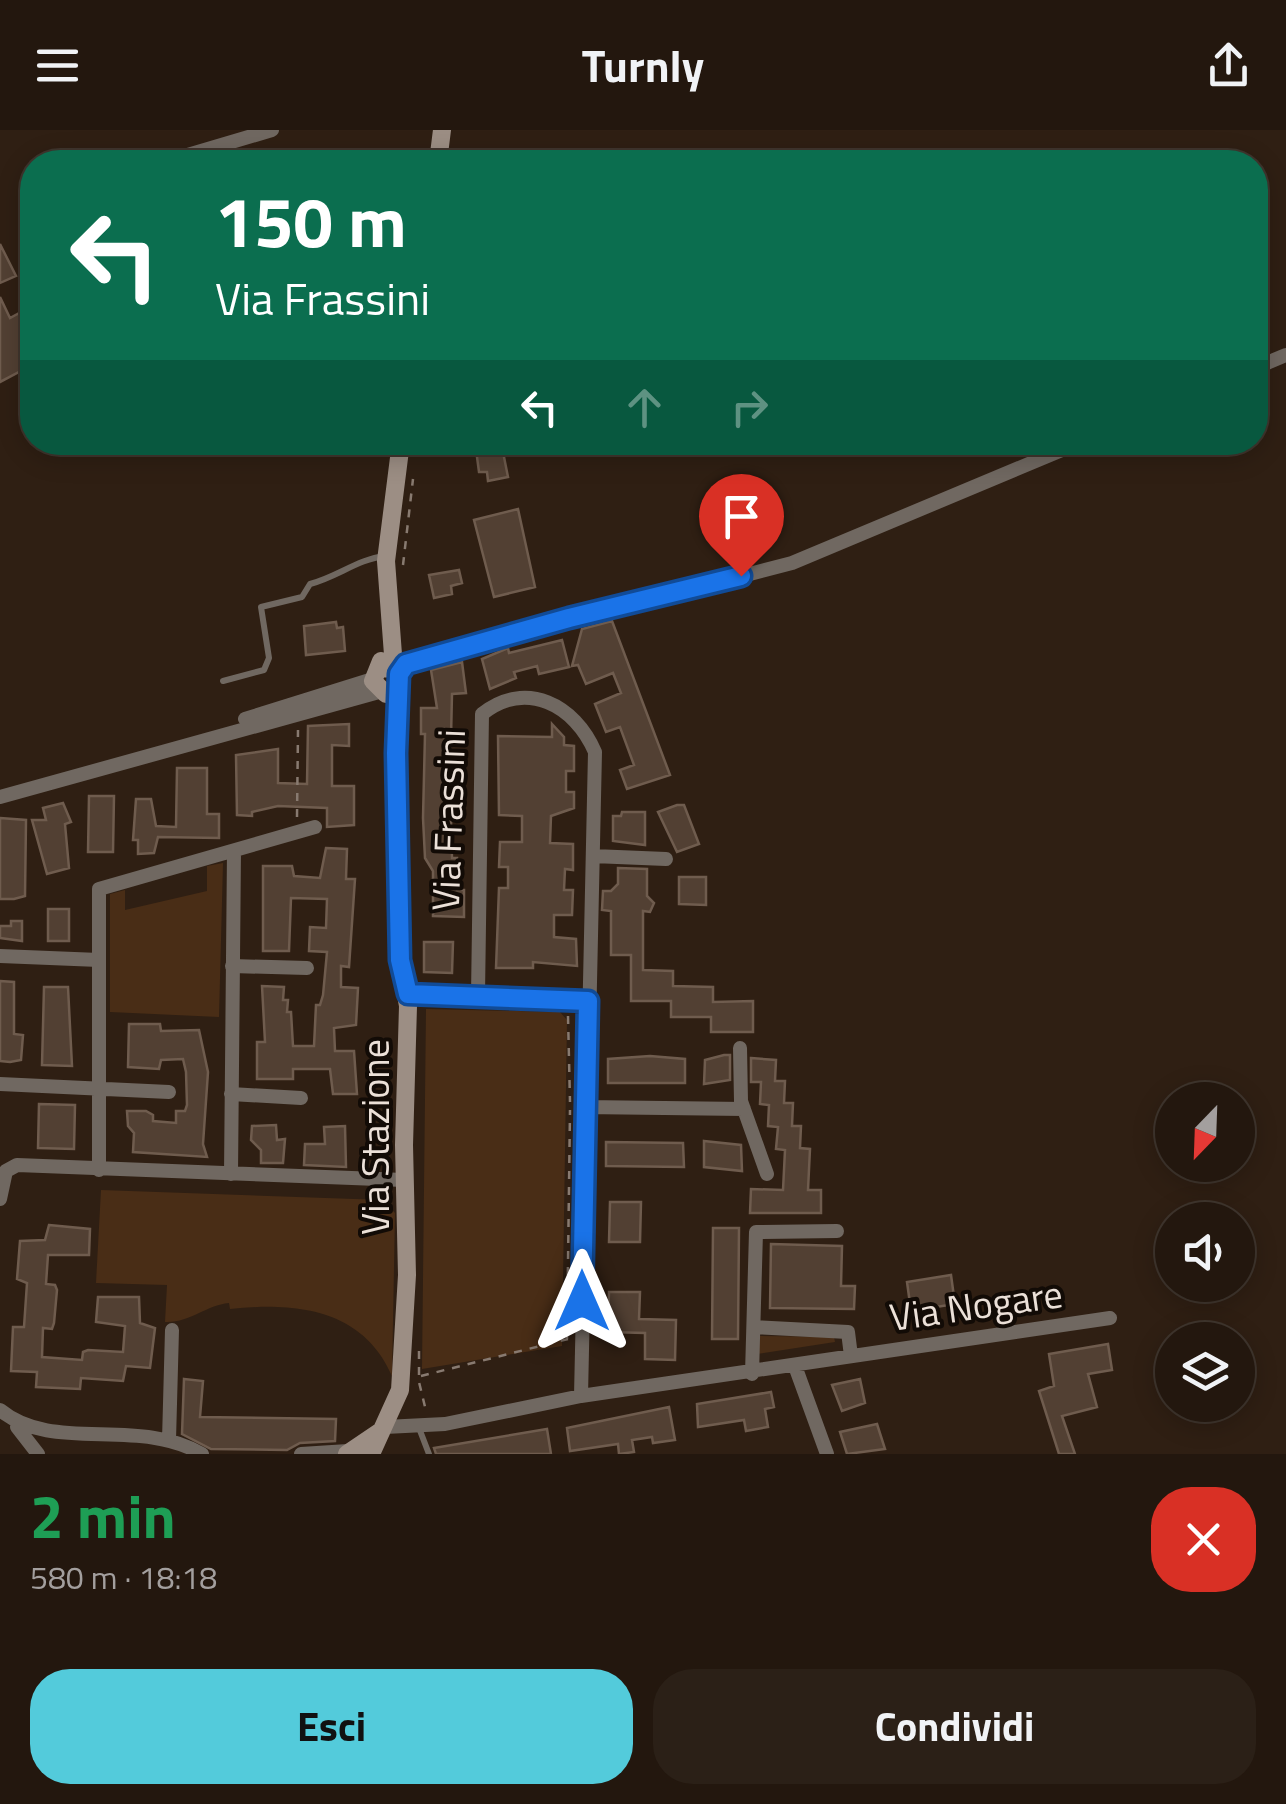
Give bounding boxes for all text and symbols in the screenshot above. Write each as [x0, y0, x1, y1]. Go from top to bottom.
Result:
text: Turnly [582, 31, 704, 99]
icon: menu [30, 38, 85, 93]
icon: share [1201, 38, 1256, 93]
text: 150 m [215, 168, 407, 274]
icon: left [50, 190, 180, 320]
text: Via Frassini [215, 264, 430, 332]
icon: left [512, 380, 567, 435]
icon: ahead [617, 380, 672, 435]
icon: right [722, 380, 777, 435]
pin [699, 474, 784, 577]
icon: arrive [714, 489, 769, 544]
street label: Via Frassini [416, 728, 480, 912]
street label: Via Stazione [346, 1039, 404, 1235]
north arrow [1155, 1082, 1255, 1182]
map controls [1155, 1082, 1255, 1422]
button: sound [1155, 1202, 1255, 1302]
position arrow [530, 1249, 634, 1353]
street label: Via Nogare [886, 1264, 1066, 1346]
button: layers [1155, 1322, 1255, 1422]
text: 2 min [30, 1470, 176, 1561]
button: close [1151, 1487, 1256, 1592]
text: 580 m · 18:18 [30, 1553, 217, 1601]
button: Esci [30, 1669, 633, 1784]
button: Condividi [653, 1669, 1256, 1784]

